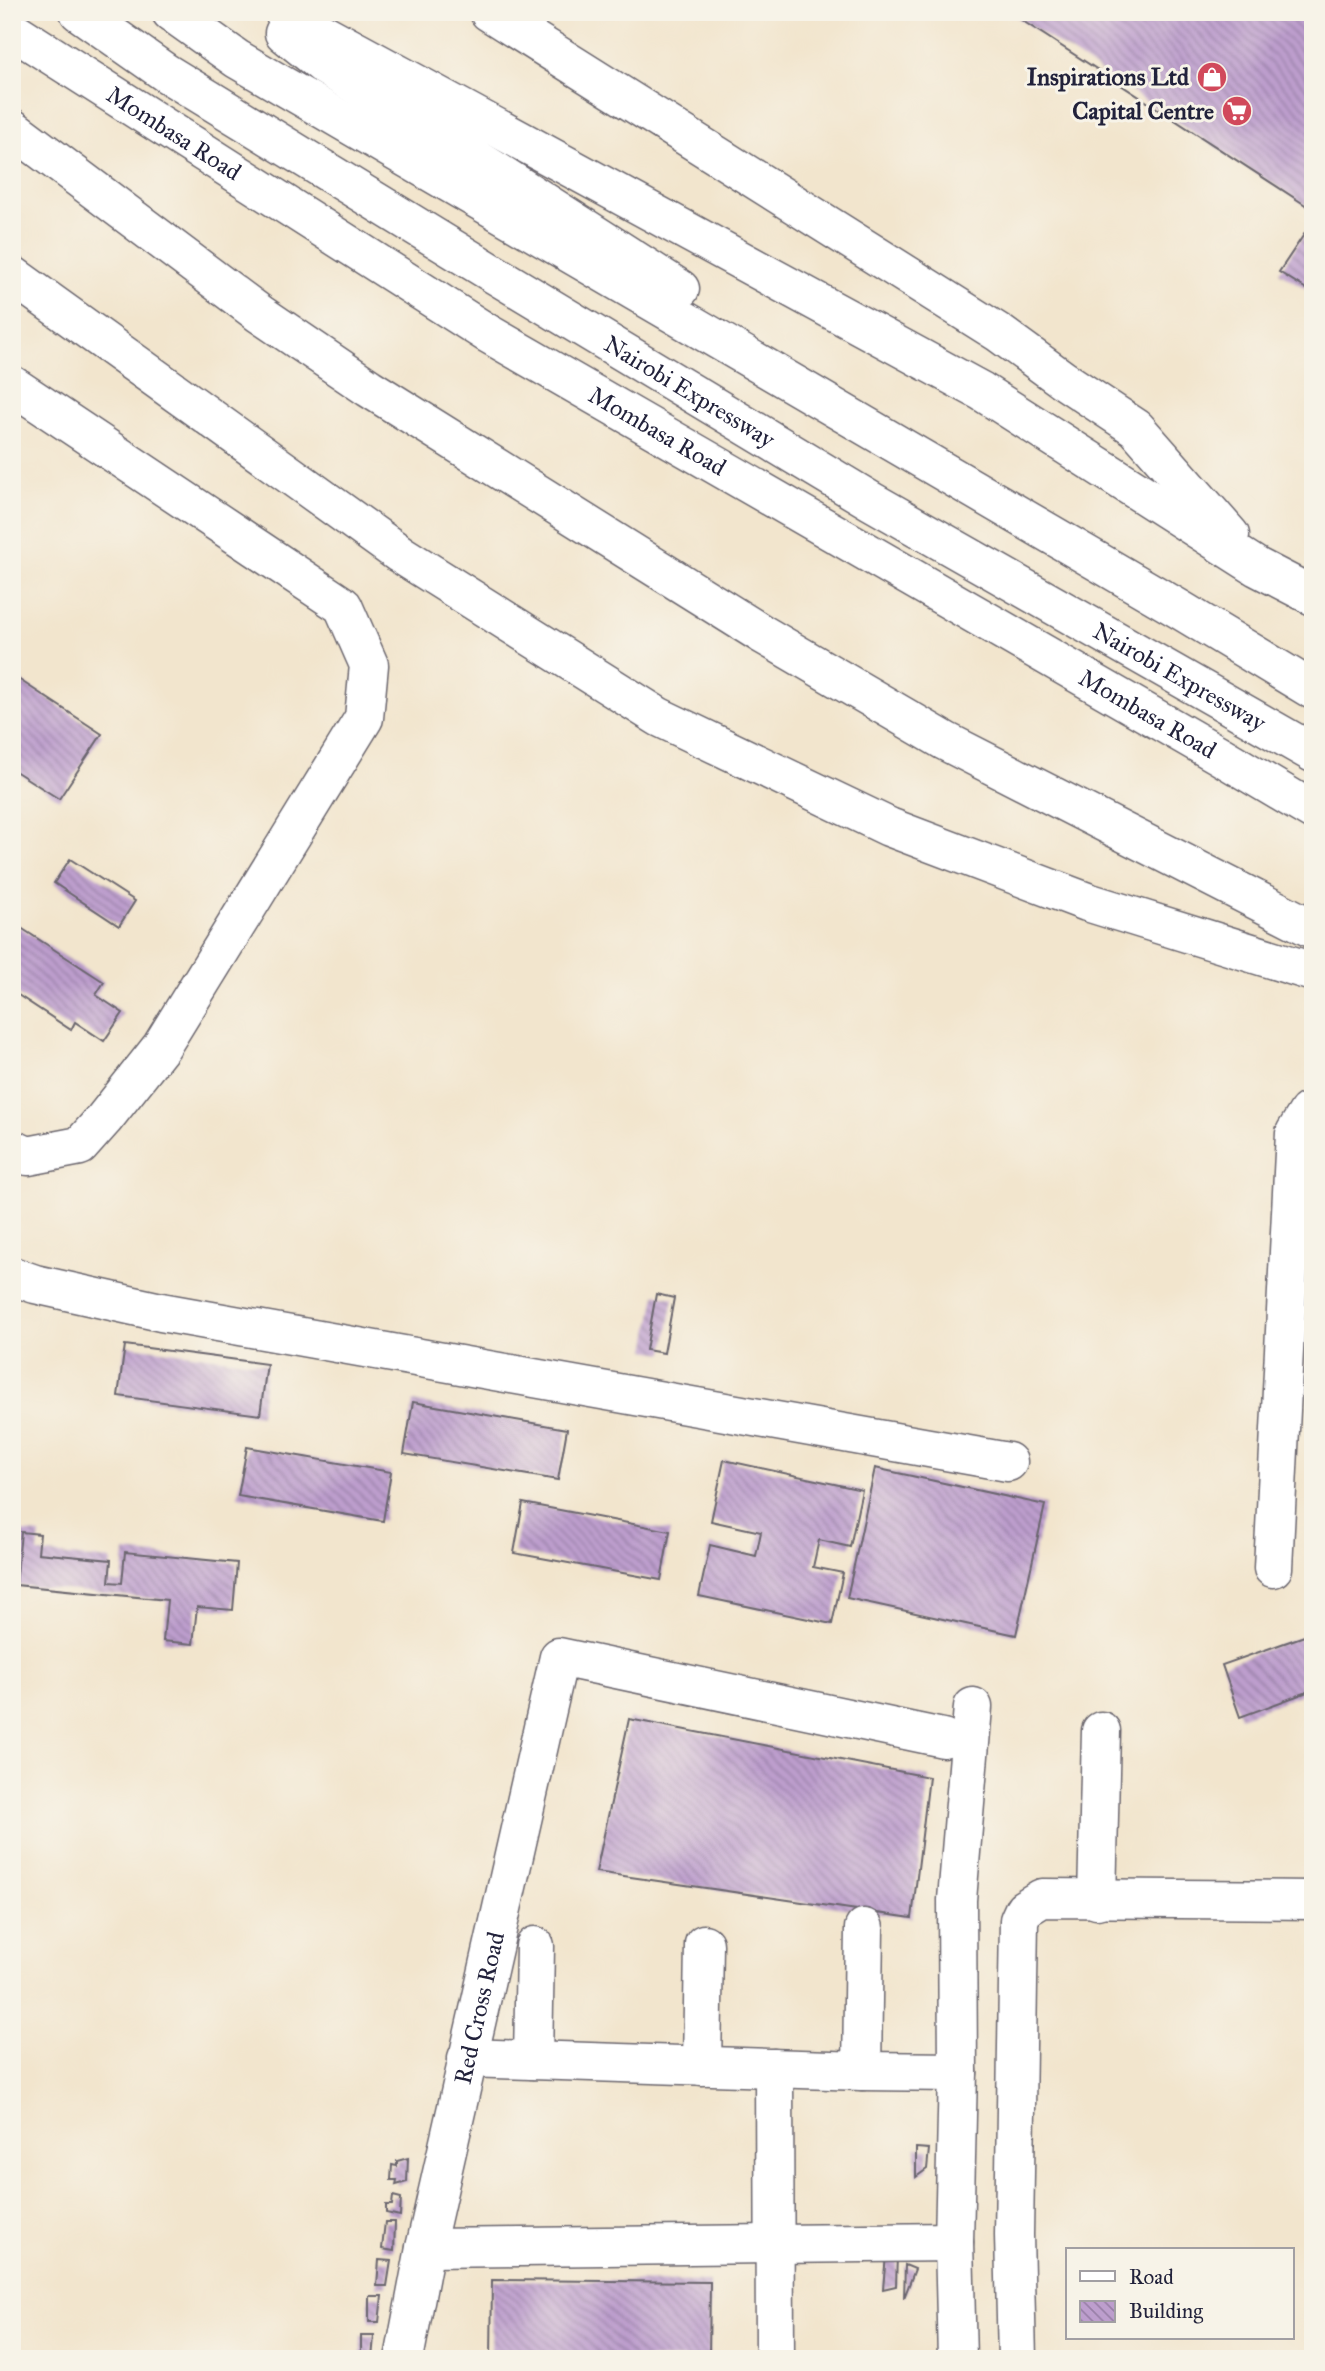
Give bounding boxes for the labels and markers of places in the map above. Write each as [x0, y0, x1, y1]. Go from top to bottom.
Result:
shop icon: Inspirations Ltd [1195, 60, 1229, 94]
place label: Inspirations Ltd [1027, 62, 1190, 92]
supermarket icon: Capital Centre [1220, 94, 1254, 128]
place label: Capital Centre [1072, 96, 1214, 126]

